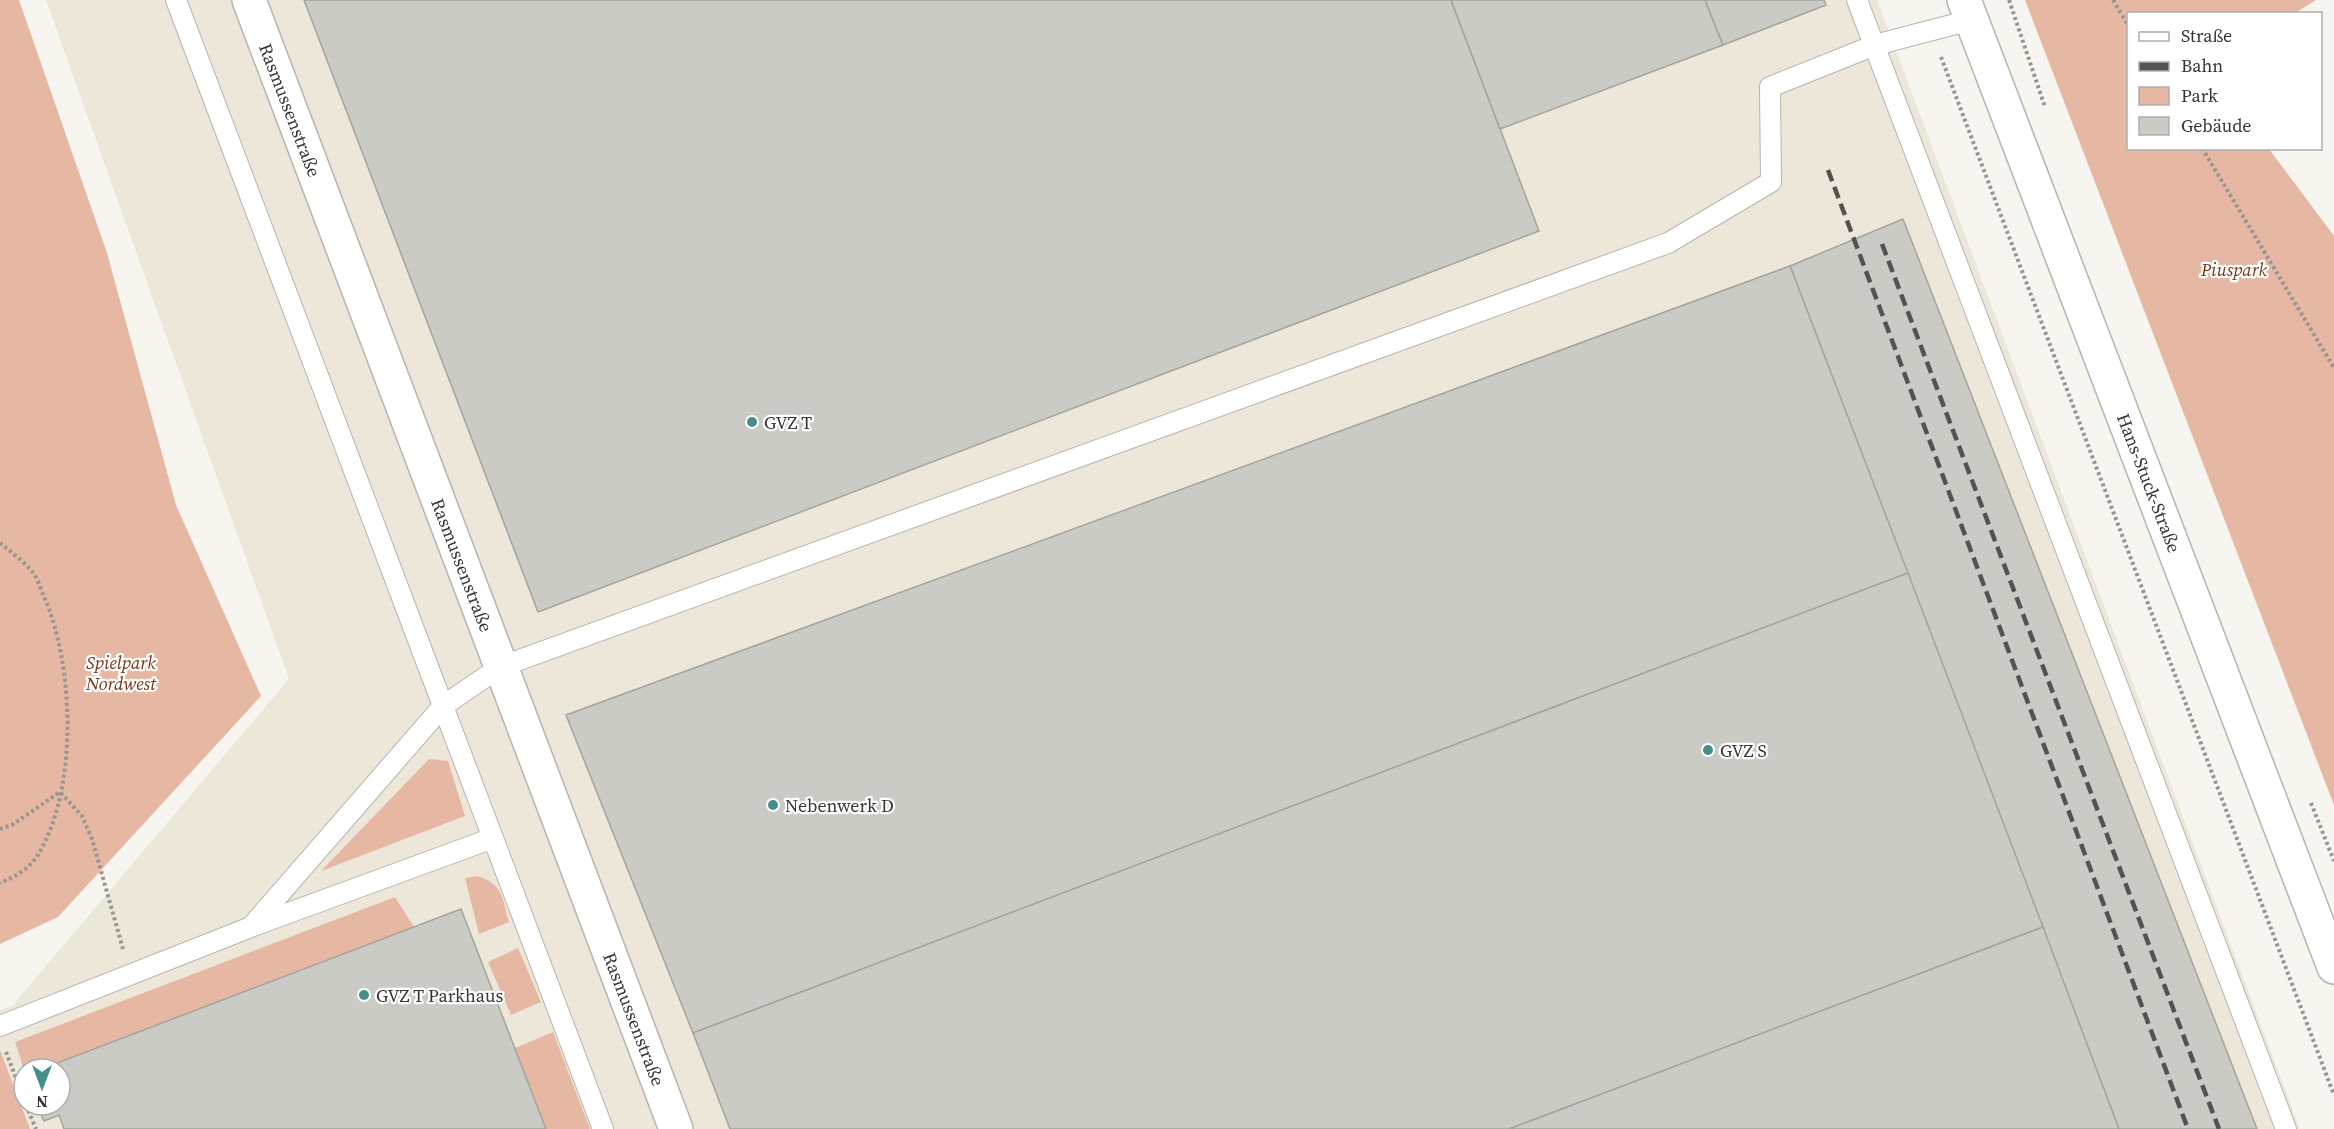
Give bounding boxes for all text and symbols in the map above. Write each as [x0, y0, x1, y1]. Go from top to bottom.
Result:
legend [2127, 12, 2322, 150]
text: Straße [2181, 23, 2232, 48]
street label: Rasmussenstraße [253, 40, 327, 180]
text: Bahn [2181, 53, 2223, 78]
text: Park [2181, 83, 2218, 108]
text: Gebäude [2181, 113, 2252, 138]
park label: Piuspark [2200, 257, 2268, 282]
place label: GVZ T [764, 410, 812, 435]
street label: Hans-Stuck-Straße [2111, 410, 2187, 556]
marker: GVZ T [745, 415, 759, 429]
street label: Rasmussenstraße [425, 495, 499, 635]
park label: Spielpark Nordwest [85, 650, 157, 696]
place label: GVZ S [1720, 738, 1767, 763]
marker: GVZ S [1701, 743, 1715, 757]
place label: Nebenwerk D [785, 793, 894, 818]
marker: Nebenwerk D [766, 798, 780, 812]
street label: Rasmussenstraße [597, 949, 671, 1089]
place label: GVZ T Parkhaus [376, 983, 503, 1008]
marker: GVZ T Parkhaus [357, 988, 371, 1002]
north arrow [12, 1057, 72, 1117]
text: N [36, 1091, 48, 1113]

